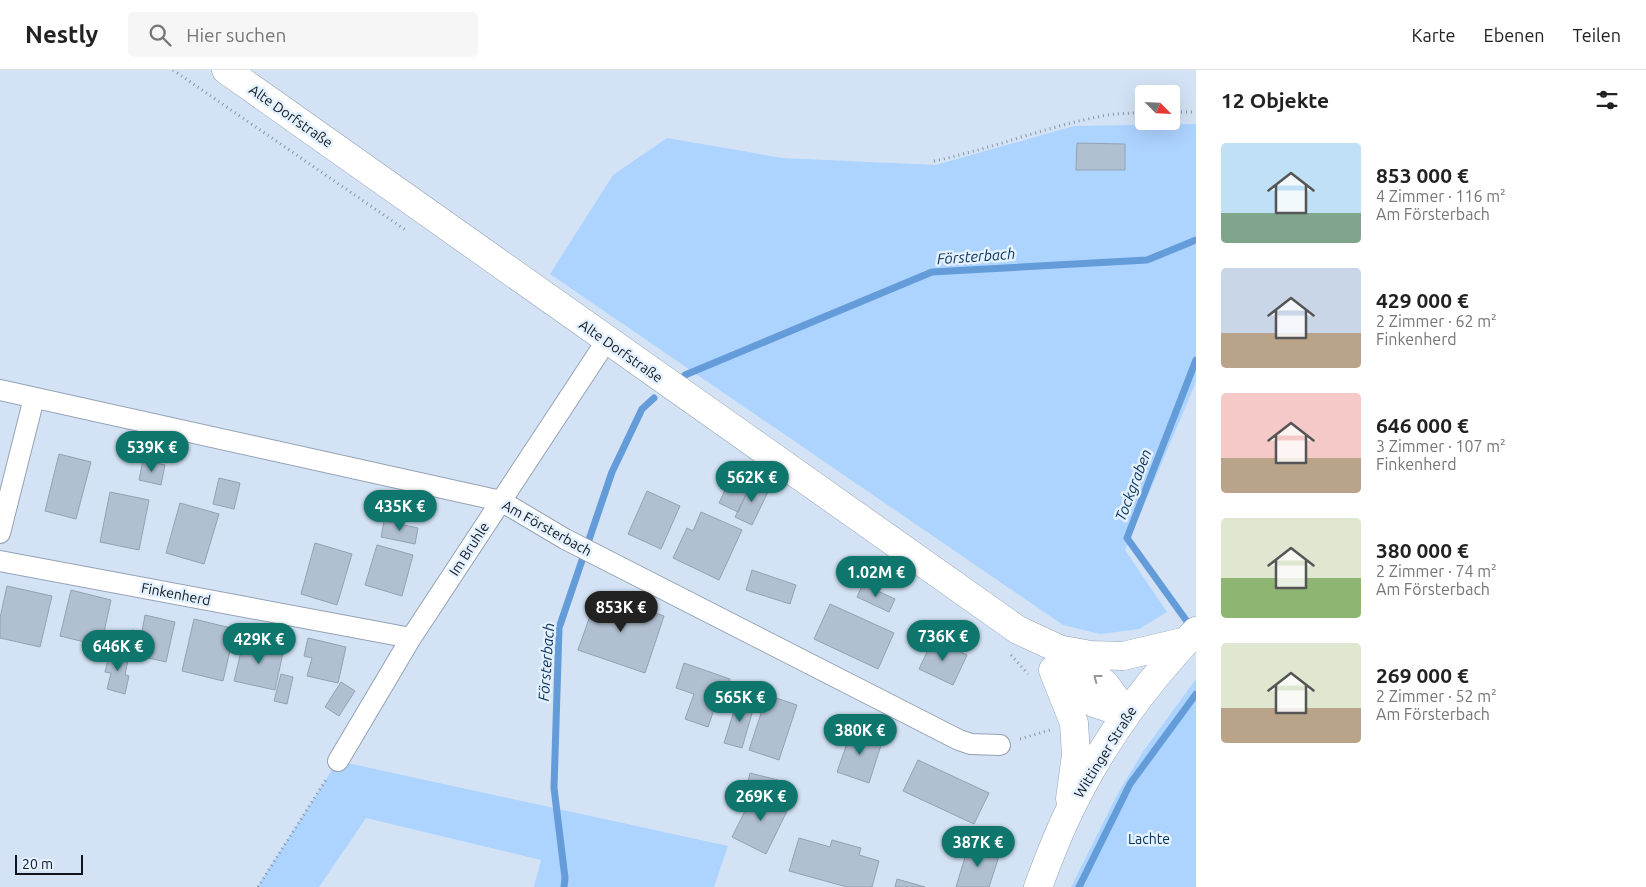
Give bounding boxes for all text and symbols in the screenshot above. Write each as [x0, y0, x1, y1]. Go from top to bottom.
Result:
search box [128, 12, 478, 57]
text: Nestly [25, 21, 98, 48]
icon: search [146, 21, 174, 49]
text: Hier suchen [186, 24, 286, 46]
text: Karte [1412, 25, 1456, 45]
text: Ebenen [1484, 25, 1545, 45]
text: Teilen [1573, 25, 1621, 45]
street label: Alte Dorfstraße [246, 81, 336, 151]
north arrow [1135, 85, 1180, 130]
map controls [1135, 85, 1180, 130]
icon: filters [1593, 86, 1621, 114]
text: 12 Objekte [1221, 88, 1329, 112]
icon: home [1261, 163, 1321, 223]
text: 853 000 € [1376, 163, 1469, 187]
text: 4 Zimmer · 116 m² [1376, 187, 1506, 205]
text: Am Försterbach [1376, 205, 1490, 223]
water label: Försterbach [936, 245, 1016, 267]
icon: home [1261, 288, 1321, 348]
text: 429 000 € [1376, 288, 1469, 312]
text: 2 Zimmer · 62 m² [1376, 312, 1497, 330]
street label: Alte Dorfstraße [576, 316, 666, 386]
text: Finkenherd [1376, 330, 1457, 348]
icon: home [1261, 413, 1321, 473]
text: 646 000 € [1376, 413, 1469, 437]
pin: 539K € [111, 430, 193, 473]
text: 3 Zimmer · 107 m² [1376, 437, 1506, 455]
text: 539K € [127, 438, 177, 456]
water label: Tockgraben [1111, 447, 1155, 523]
text: Finkenherd [1376, 455, 1457, 473]
pin: 562K € [711, 460, 793, 503]
text: 562K € [727, 468, 777, 486]
pin: 435K € [359, 490, 441, 532]
text: 435K € [375, 497, 425, 515]
street label: Am Försterbach [500, 497, 594, 559]
street label: Im Bruhle [446, 519, 492, 579]
icon: home [1261, 538, 1321, 598]
text: 380 000 € [1376, 538, 1469, 562]
pin: 1.02M € [830, 556, 922, 598]
text: 2 Zimmer · 74 m² [1376, 562, 1497, 580]
text: 1.02M € [847, 563, 905, 581]
street label: Finkenherd [140, 579, 212, 609]
text: Am Försterbach [1376, 580, 1490, 598]
pin: 853K € [580, 590, 662, 633]
text: 853K € [596, 598, 646, 616]
pin: 736K € [902, 620, 984, 662]
pin: 429K € [218, 622, 300, 665]
water label: Försterbach [535, 622, 557, 702]
text: 736K € [918, 627, 968, 645]
pin: 646K € [77, 630, 159, 672]
text: 429K € [234, 630, 284, 648]
text: 646K € [93, 637, 143, 655]
icon: home [1261, 663, 1321, 723]
text: 269 000 € [1376, 663, 1469, 687]
one-way arrow [1093, 675, 1103, 684]
pin: 565K € [699, 680, 781, 723]
text: 2 Zimmer · 52 m² [1376, 687, 1497, 705]
text: 565K € [715, 688, 765, 706]
street label: Wittinger Straße [1070, 703, 1140, 801]
text: Am Försterbach [1376, 705, 1490, 723]
pin: 380K € [819, 714, 901, 756]
text: 380K € [835, 721, 885, 739]
pin: 269K € [720, 780, 802, 822]
text: 269K € [736, 787, 786, 805]
pin: 387K € [937, 826, 1019, 868]
park label: Lachte [1128, 831, 1170, 847]
text: 387K € [953, 833, 1003, 851]
scale bar [15, 852, 82, 875]
text: 20 m [22, 856, 53, 872]

